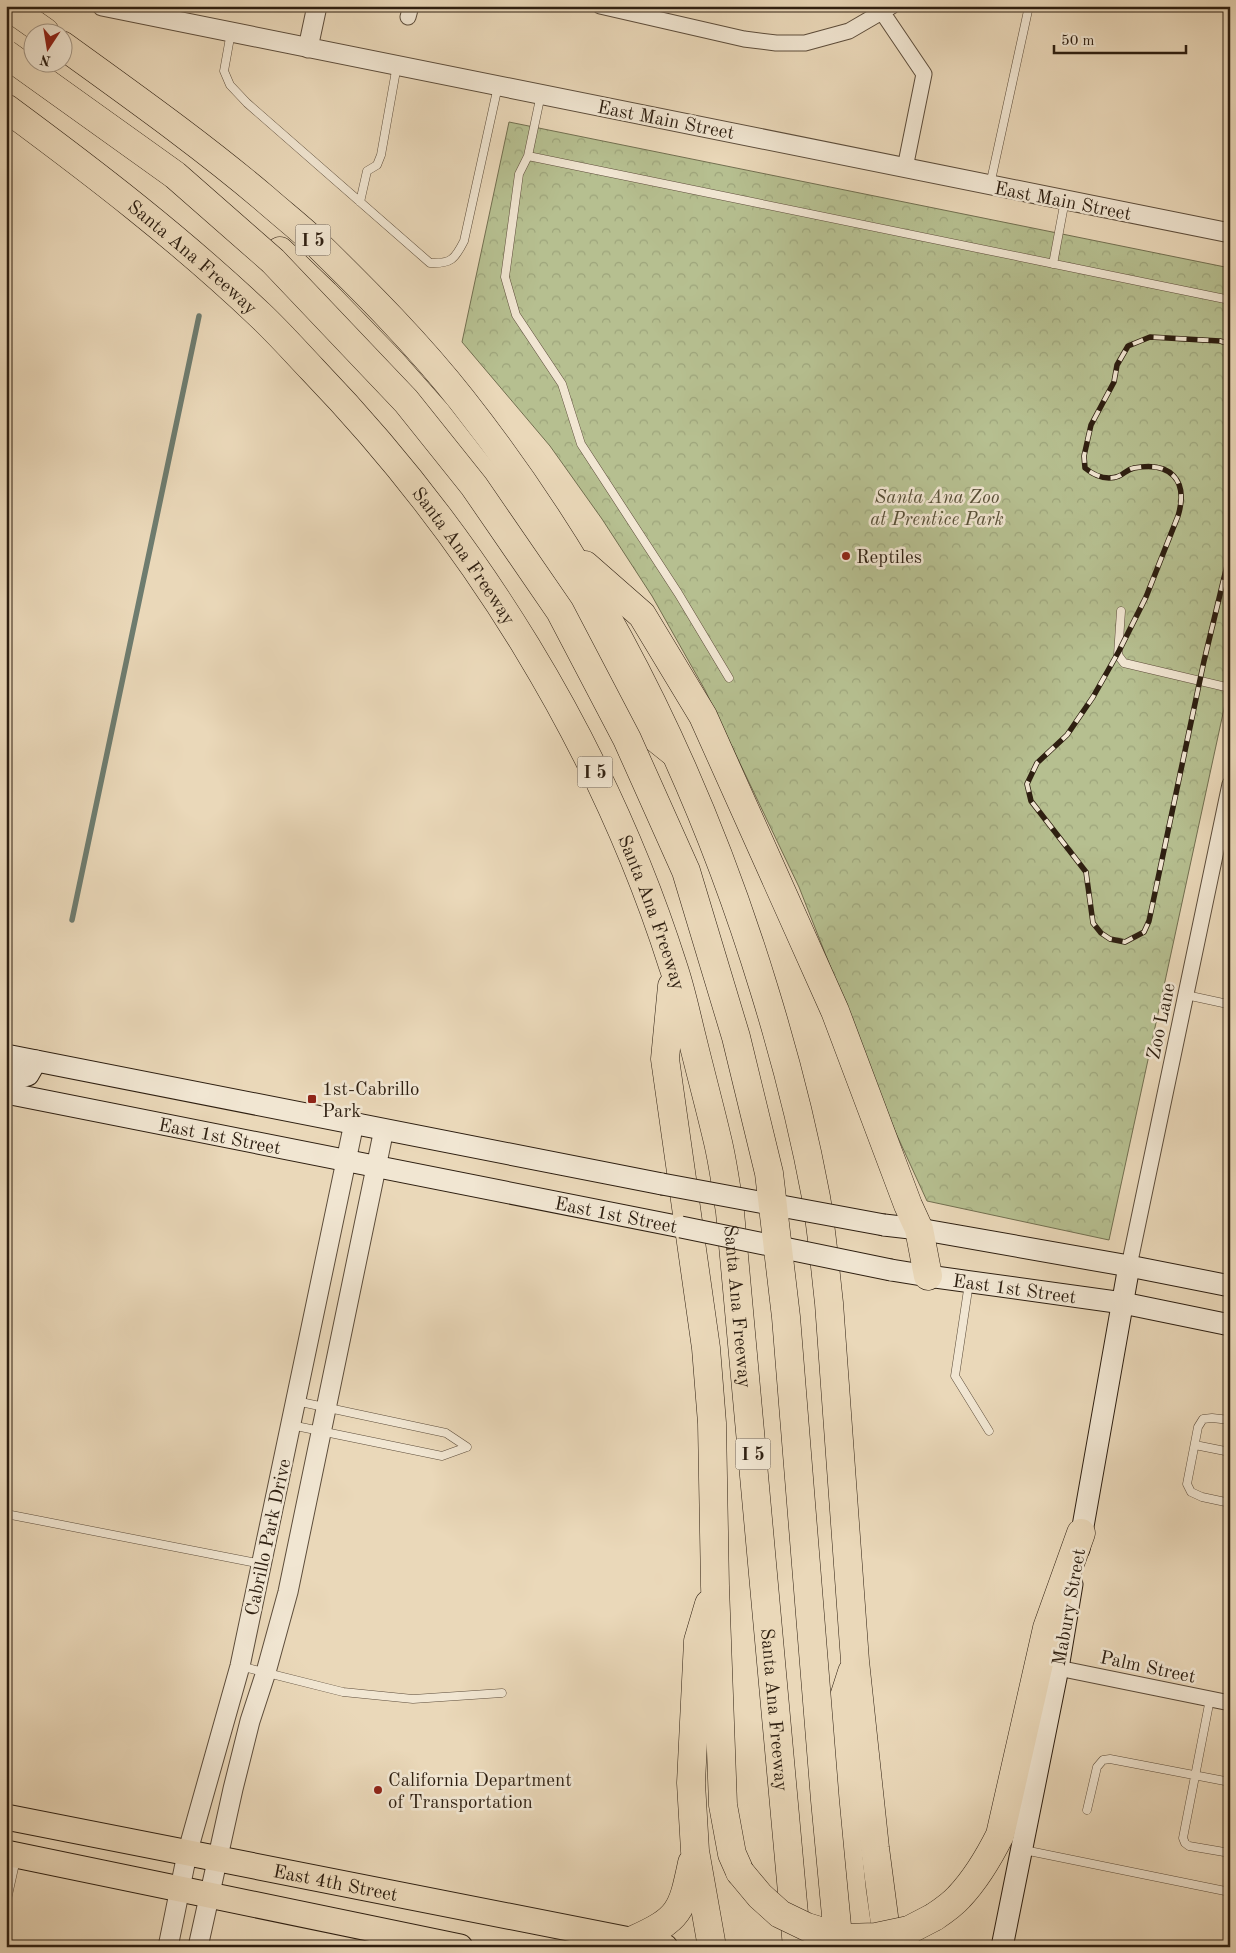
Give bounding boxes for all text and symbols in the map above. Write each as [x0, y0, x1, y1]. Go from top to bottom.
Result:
north arrow [22, 22, 72, 72]
scale bar [1054, 22, 1186, 54]
text: 50 m [1061, 34, 1095, 49]
text: N [39, 52, 52, 68]
street label: East Main Street [595, 99, 736, 144]
street label: East Main Street [992, 180, 1133, 225]
street label: Santa Ana Freeway [123, 198, 260, 319]
road number: I 5 [296, 224, 330, 256]
street label: Santa Ana Freeway [407, 485, 517, 629]
park label: Santa Ana Zoo at Prentice Park [870, 489, 1004, 530]
place label: Reptiles [856, 549, 922, 568]
marker: Reptiles [840, 550, 852, 562]
road number: I 5 [578, 756, 612, 788]
street label: Santa Ana Freeway [613, 833, 687, 993]
street label: Zoo Lane [1145, 982, 1180, 1061]
place label: 1st-Cabrillo Park [322, 1081, 419, 1122]
marker: 1st-Cabrillo Park [306, 1093, 318, 1105]
street label: East 1st Street [156, 1116, 282, 1159]
street label: East 1st Street [553, 1195, 678, 1238]
street label: Santa Ana Freeway [719, 1224, 753, 1389]
street label: East 1st Street [951, 1273, 1077, 1308]
road number: I 5 [736, 1438, 770, 1470]
street label: Cabrillo Park Drive [244, 1457, 295, 1618]
street label: Mabury Street [1051, 1547, 1090, 1668]
street label: Santa Ana Freeway [756, 1627, 790, 1792]
street label: Palm Street [1098, 1649, 1197, 1688]
place label: California Department of Transportation [388, 1772, 572, 1813]
marker: California Department of Transportation [372, 1784, 384, 1796]
street label: East 4th Street [271, 1863, 399, 1906]

